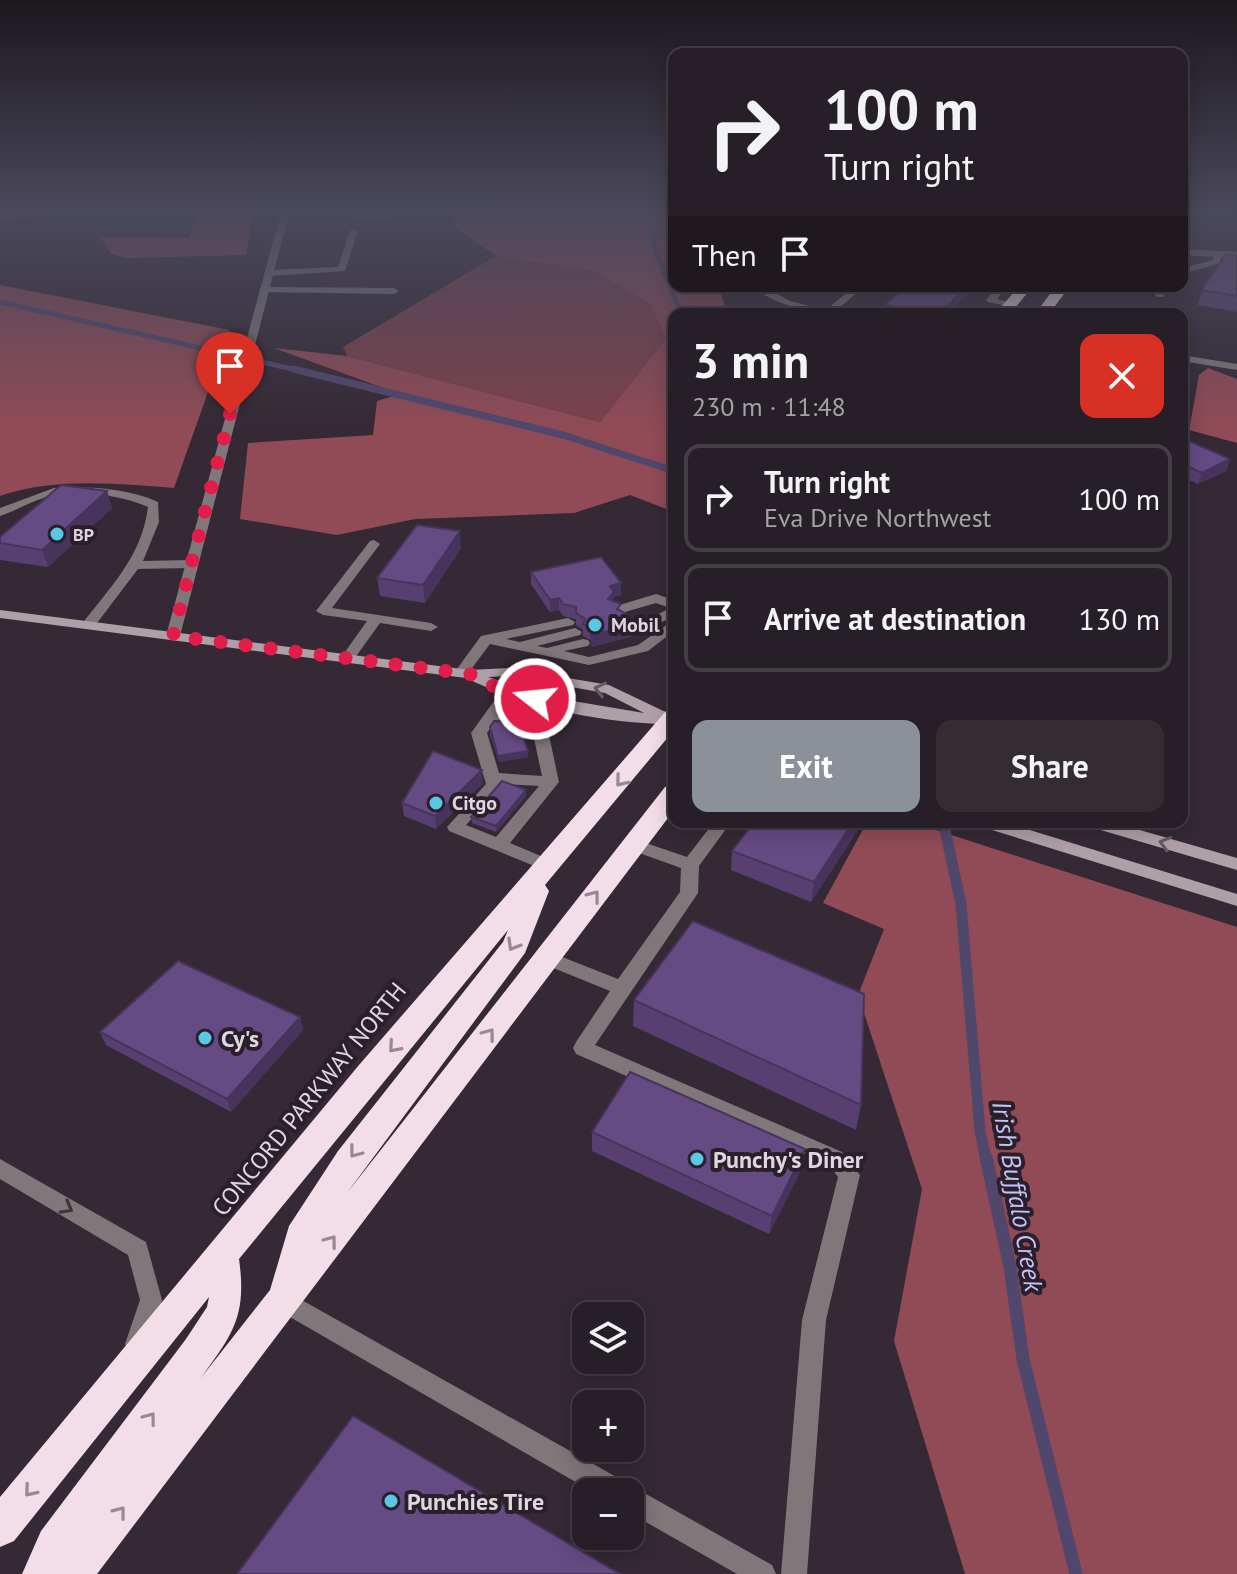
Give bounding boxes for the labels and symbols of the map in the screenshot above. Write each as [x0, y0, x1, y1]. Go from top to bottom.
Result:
pin [196, 332, 264, 414]
place label: BP [73, 523, 94, 546]
marker: BP [48, 525, 66, 543]
place label: Mobil [611, 612, 660, 638]
marker: Mobil [586, 616, 604, 634]
position arrow [493, 657, 577, 741]
one-way arrow [593, 681, 607, 698]
one-way arrow [616, 771, 631, 786]
place label: Citgo [452, 790, 497, 816]
marker: Citgo [427, 794, 445, 812]
one-way arrow [1158, 836, 1172, 852]
one-way arrow [585, 890, 599, 905]
one-way arrow [507, 936, 523, 951]
street label: CONCORD PARKWAY NORTH [205, 976, 413, 1222]
place label: Cy's [221, 1023, 259, 1054]
one-way arrow [479, 1028, 493, 1043]
marker: Cy's [196, 1029, 214, 1047]
one-way arrow [389, 1037, 404, 1052]
water label: Irish Buffalo Creek [985, 1098, 1051, 1295]
one-way arrow [351, 1143, 365, 1158]
place label: Punchy's Diner [713, 1144, 864, 1175]
marker: Punchy's Diner [688, 1150, 706, 1168]
one-way arrow [58, 1198, 73, 1214]
one-way arrow [321, 1235, 335, 1250]
one-way arrow [140, 1412, 154, 1427]
one-way arrow [25, 1481, 40, 1496]
place label: Punchies Tire [407, 1486, 544, 1517]
marker: Punchies Tire [382, 1492, 400, 1510]
one-way arrow [110, 1507, 124, 1521]

